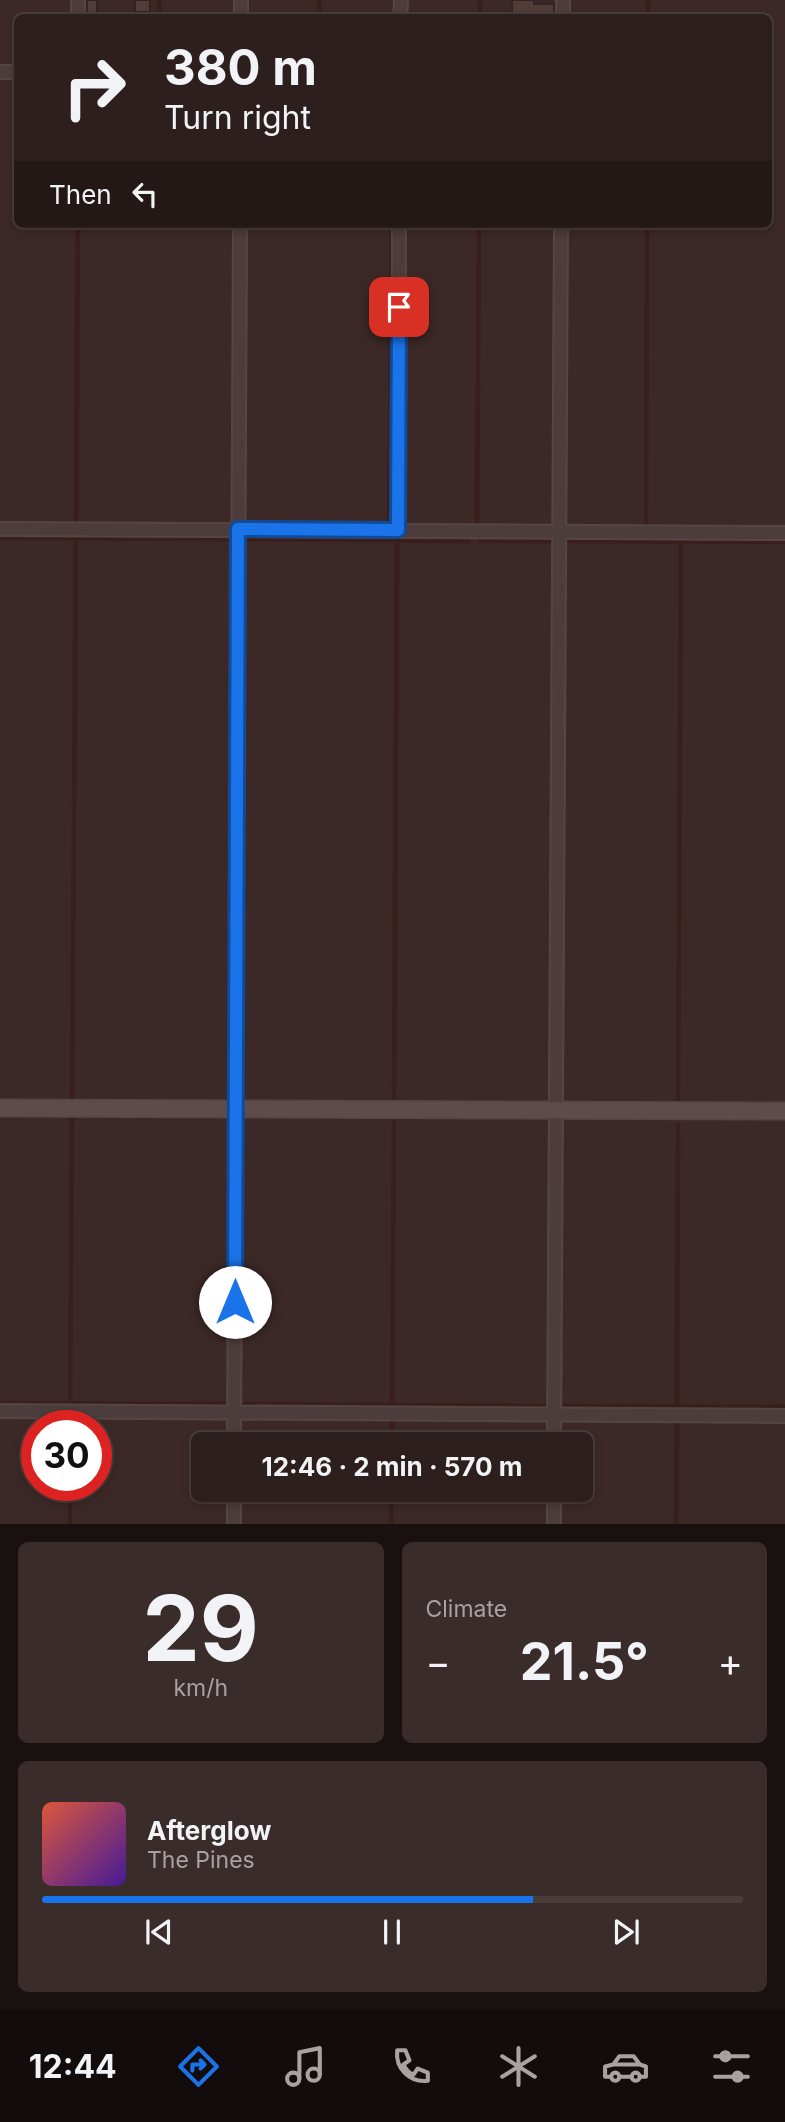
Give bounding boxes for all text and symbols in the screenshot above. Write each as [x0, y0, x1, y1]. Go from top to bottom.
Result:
text: 380 m [164, 38, 317, 97]
icon: right [49, 42, 140, 133]
text: Turn right [164, 98, 311, 137]
icon: left [126, 175, 164, 213]
text: Then [49, 179, 112, 210]
pin [369, 277, 429, 337]
icon: arrive [380, 288, 418, 326]
position arrow [198, 1265, 272, 1339]
speed limit sign: 30 [21, 1410, 112, 1501]
text: 12:46 · 2 min · 570 m [262, 1451, 522, 1482]
text: 29 [143, 1573, 259, 1683]
text: Climate [426, 1595, 507, 1623]
text: 21.5° [520, 1630, 649, 1693]
text: − [426, 1639, 451, 1685]
text: + [718, 1639, 743, 1685]
text: km/h [173, 1674, 228, 1702]
text: Afterglow [147, 1815, 271, 1846]
text: The Pines [147, 1846, 255, 1874]
icon: previous [140, 1913, 178, 1951]
icon: pause [373, 1913, 411, 1951]
icon: next [607, 1913, 645, 1951]
icon: directions [174, 2042, 223, 2091]
icon: music [281, 2042, 330, 2091]
icon: phone [387, 2042, 436, 2091]
icon: climate [494, 2042, 543, 2091]
icon: car [601, 2042, 650, 2091]
icon: filters [707, 2042, 756, 2091]
text: 12:44 [29, 2047, 117, 2086]

